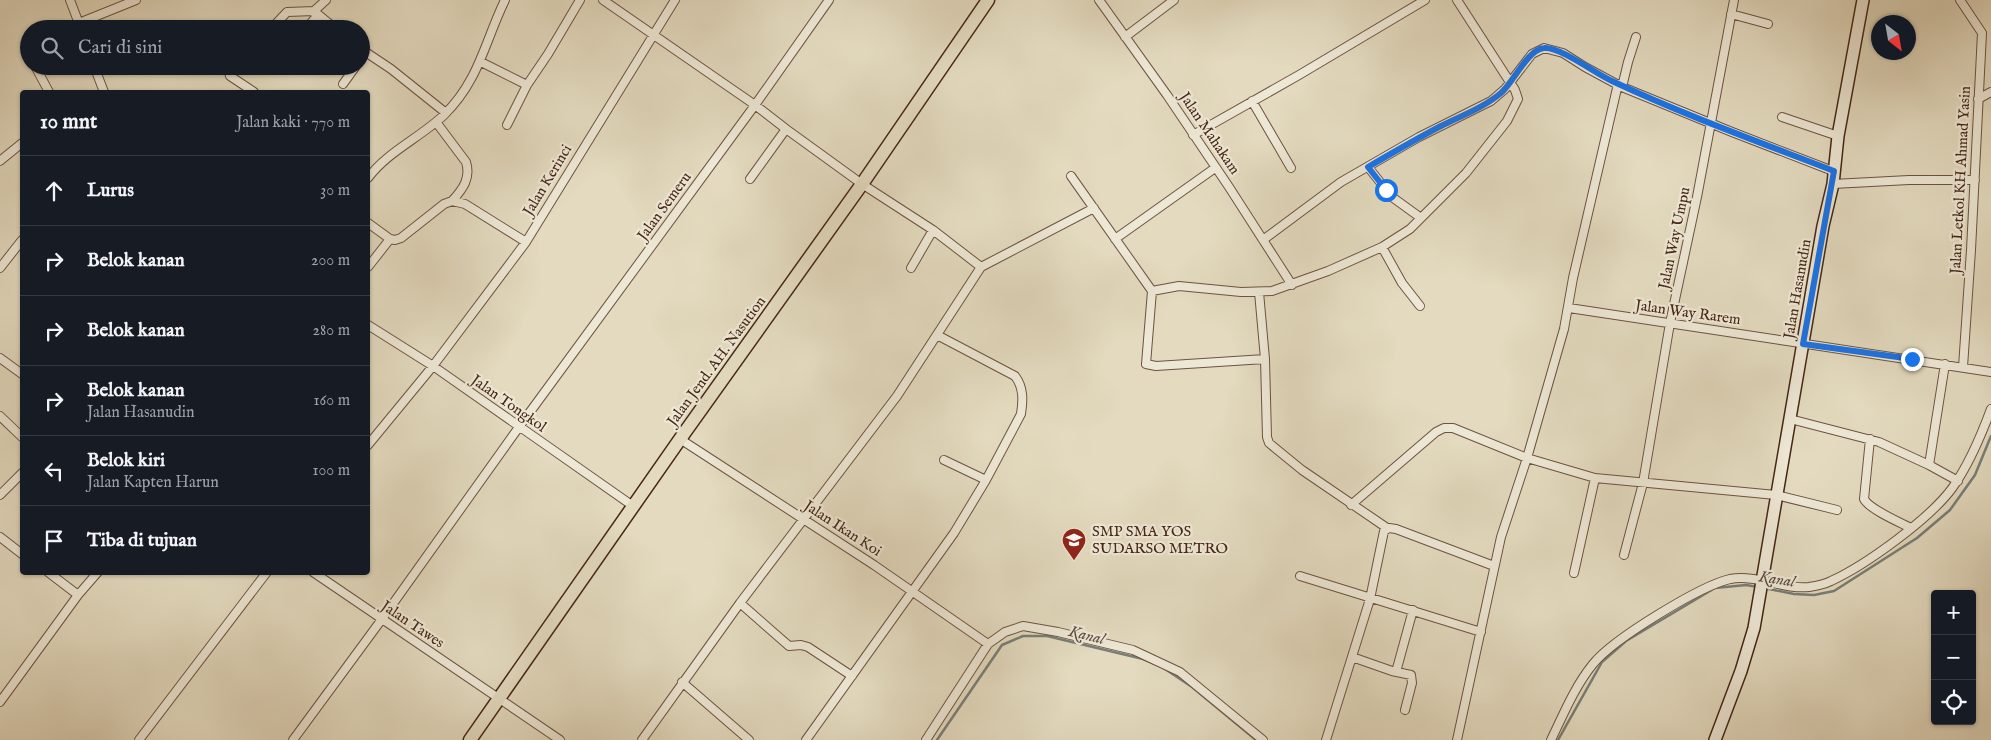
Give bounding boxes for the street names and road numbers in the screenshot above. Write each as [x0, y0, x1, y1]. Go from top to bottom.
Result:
street label: Jalan Letkol KH Ahmad Yasin [1946, 86, 1975, 276]
street label: Jalan Mahakam [1174, 87, 1244, 178]
street label: Jalan Kerinci [518, 141, 576, 221]
street label: Jalan Semeru [632, 168, 696, 246]
street label: Jalan Way Umpu [1654, 185, 1695, 293]
street label: Jalan Hasanudin [1779, 238, 1816, 342]
street label: Jalan Jend. AH. Nasution [662, 293, 770, 432]
street label: Jalan Way Rarem [1632, 295, 1742, 329]
street label: Jalan Tongkol [466, 369, 551, 437]
street label: Jalan Ikan Koi [799, 495, 885, 561]
street label: Jalan Tawes [376, 595, 448, 652]

